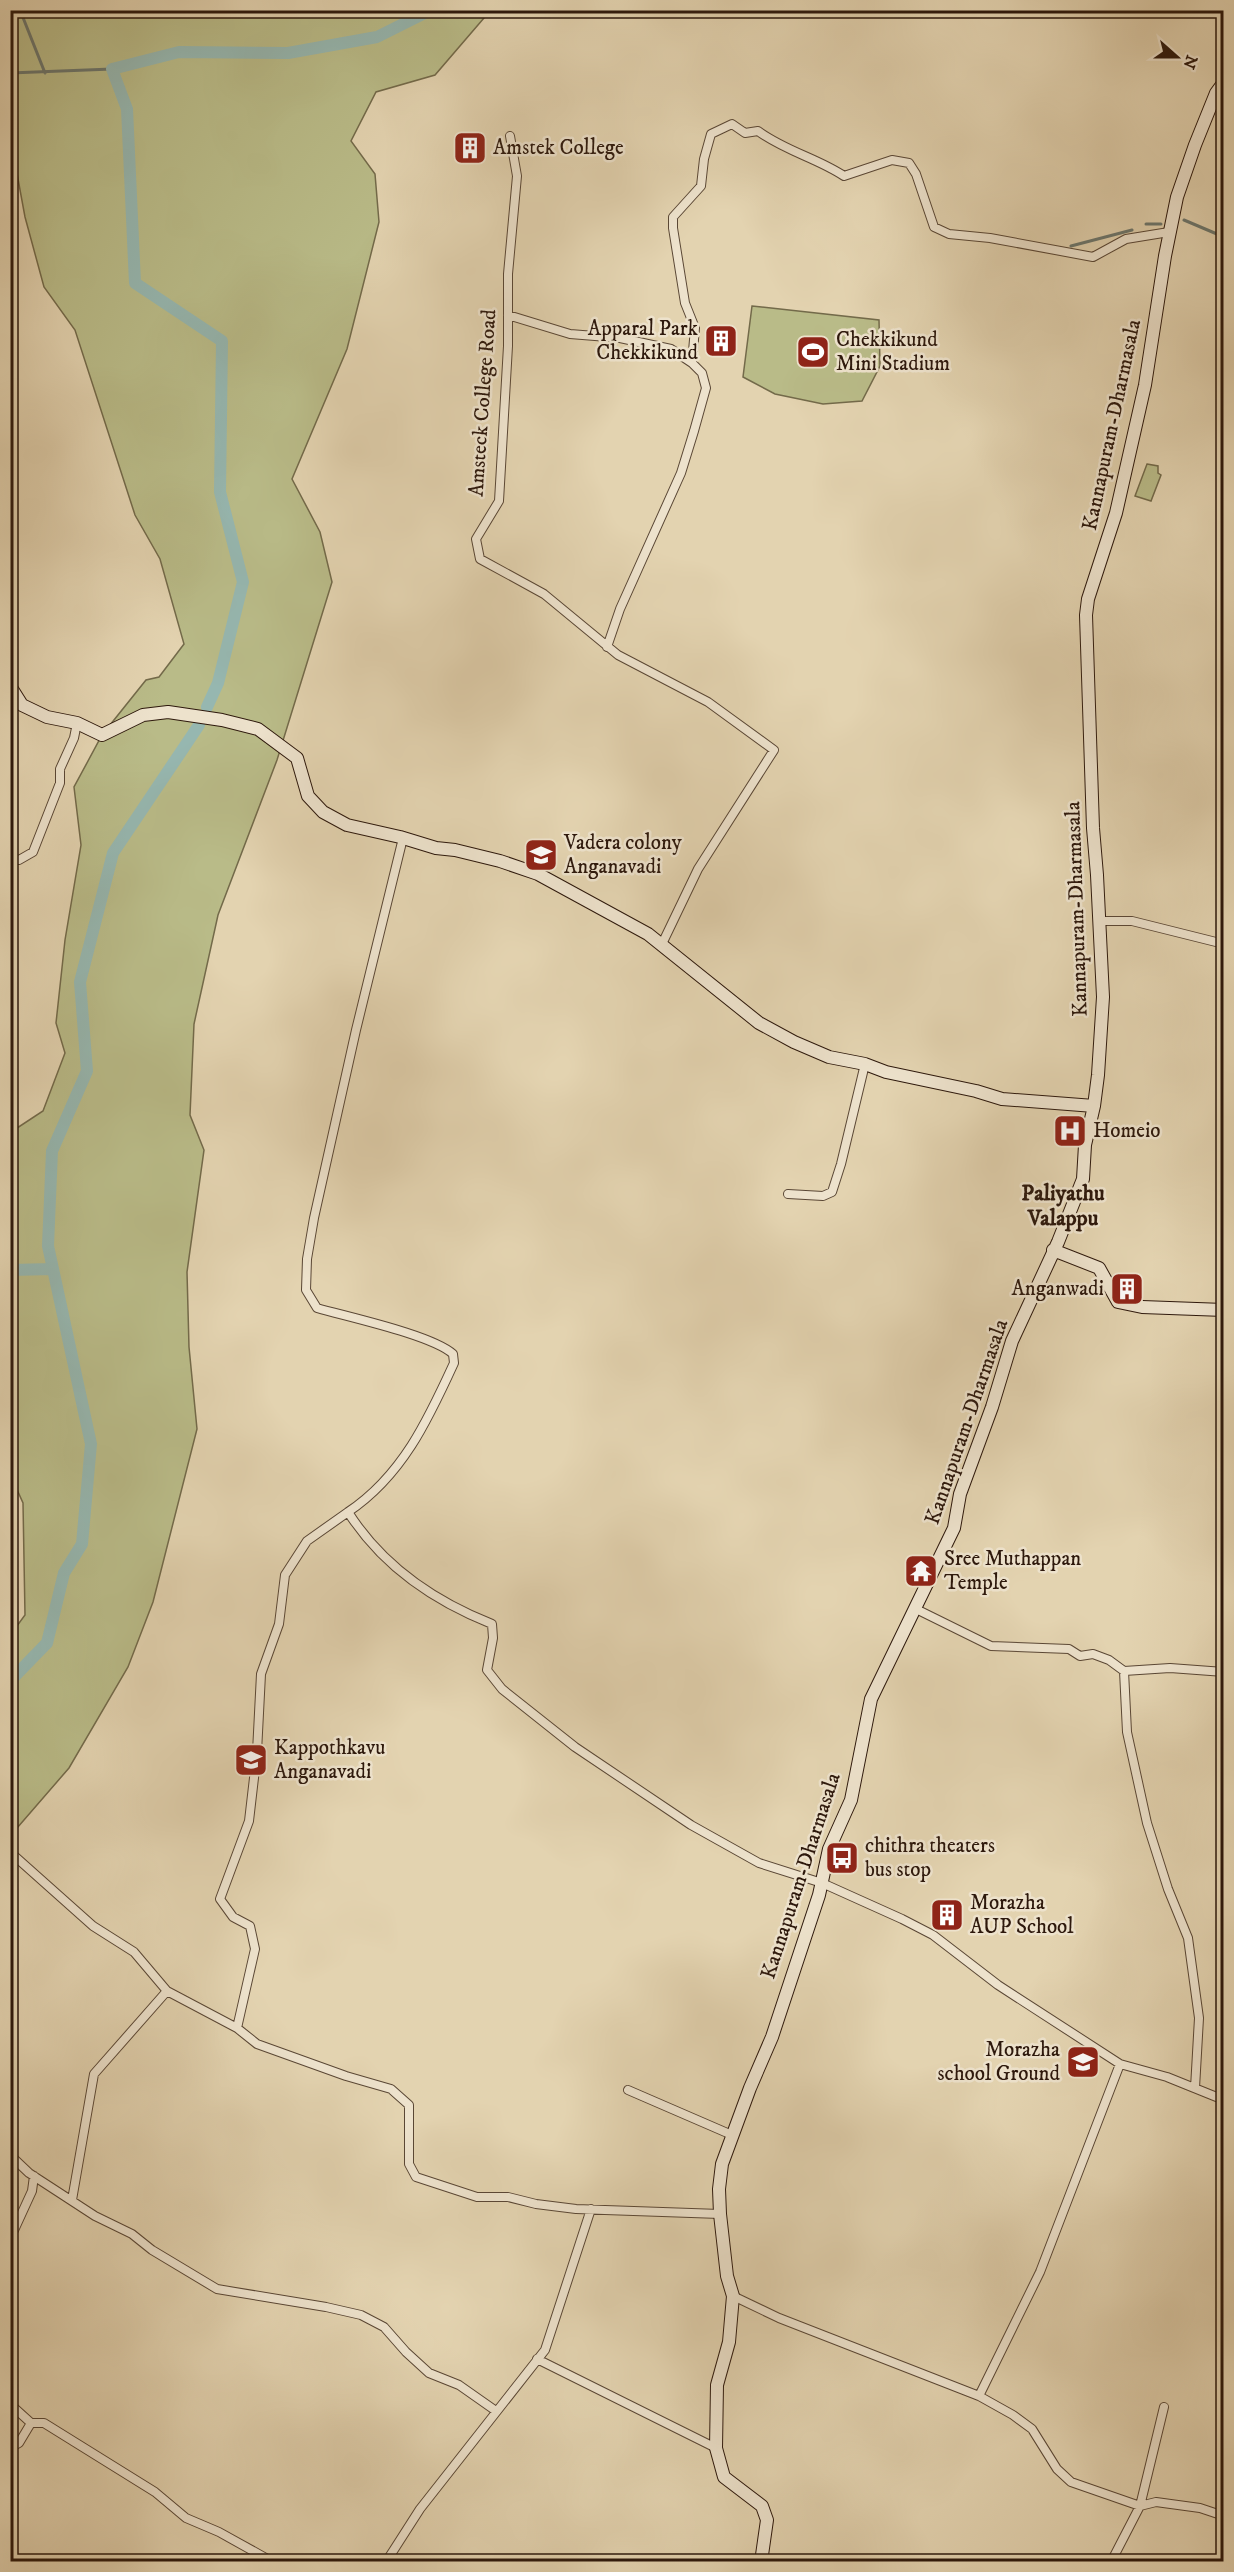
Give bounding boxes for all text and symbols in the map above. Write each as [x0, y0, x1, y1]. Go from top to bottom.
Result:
north arrow [1147, 27, 1207, 87]
text: N [1178, 52, 1202, 72]
building icon: Amstek College [452, 130, 488, 166]
place label: Amstek College [493, 135, 624, 161]
street label: Amsteck College Road [463, 308, 503, 498]
place label: Apparal Park Chekkikund [588, 316, 699, 366]
street label: Kannapuram-Dharmasala [1077, 317, 1147, 533]
building icon: Apparal Park Chekkikund [703, 323, 739, 359]
place label: Chekkikund Mini Stadium [836, 327, 950, 377]
sports icon: Chekkikund Mini Stadium [795, 334, 831, 370]
street label: Kannapuram-Dharmasala [1060, 801, 1094, 1017]
place label: Vadera colony Anganavadi [563, 830, 683, 880]
school or university icon: Vadera colony Anganavadi [523, 837, 559, 873]
hospital icon: Homeio [1052, 1113, 1088, 1149]
place label: Homeio [1093, 1118, 1161, 1144]
district label: Paliyathu Valappu [1021, 1180, 1105, 1232]
building icon: Anganwadi [1109, 1271, 1145, 1307]
place label: Anganwadi [1011, 1276, 1104, 1302]
street label: Kannapuram-Dharmasala [920, 1316, 1014, 1528]
place label: Sree Muthappan Temple [944, 1546, 1081, 1596]
temple icon: Sree Muthappan Temple [903, 1553, 939, 1589]
place label: Kappothkavu Anganavadi [274, 1735, 385, 1785]
school or university icon: Kappothkavu Anganavadi [233, 1742, 269, 1778]
street label: Kannapuram-Dharmasala [755, 1769, 847, 1982]
place label: chithra theaters bus stop [865, 1833, 995, 1883]
bus stop icon: chithra theaters bus stop [824, 1840, 860, 1876]
place label: Morazha AUP School [970, 1890, 1074, 1940]
building icon: Morazha AUP School [929, 1897, 965, 1933]
place label: Morazha school Ground [938, 2037, 1061, 2087]
school or university icon: Morazha school Ground [1065, 2044, 1101, 2080]

